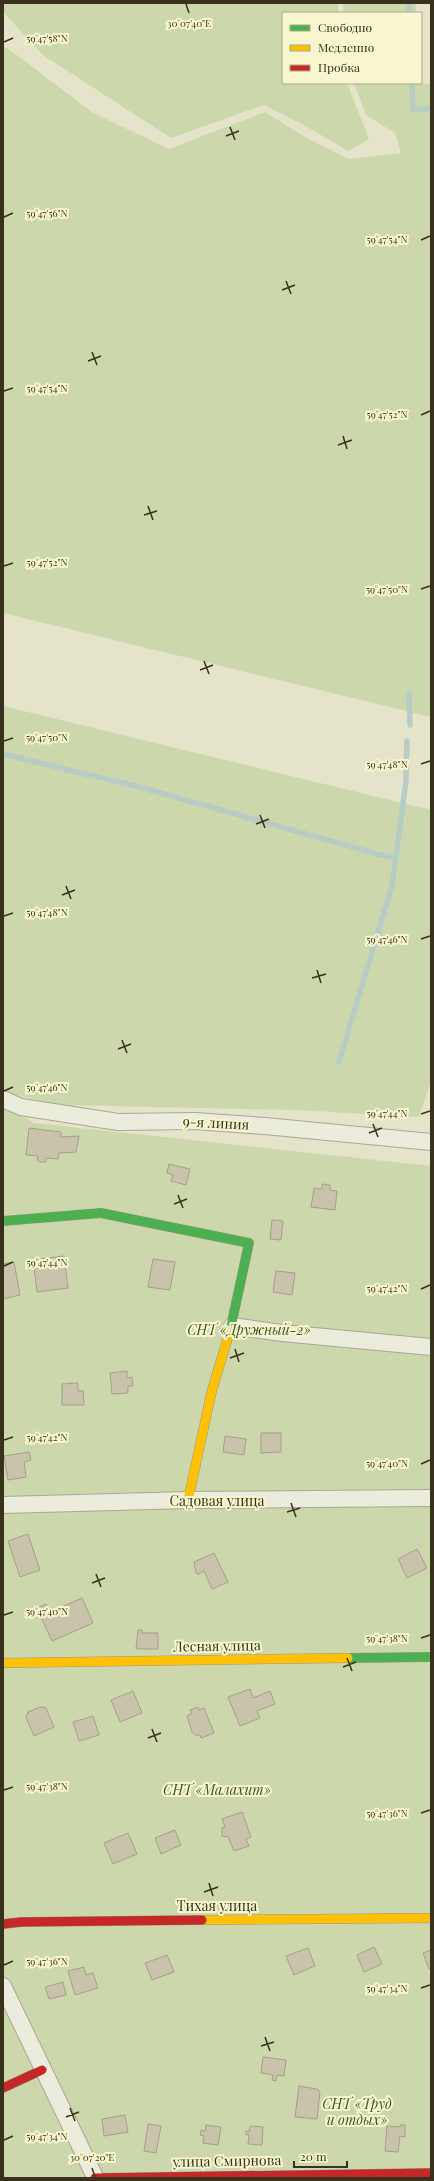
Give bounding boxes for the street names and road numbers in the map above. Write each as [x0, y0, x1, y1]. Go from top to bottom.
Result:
street label: 9-я линия [182, 1111, 250, 1134]
street label: Садовая улица [169, 1491, 265, 1510]
street label: Лесная улица [172, 1635, 261, 1656]
street label: Тихая улица [177, 1896, 257, 1915]
street label: улица Смирнова [172, 2150, 281, 2171]

